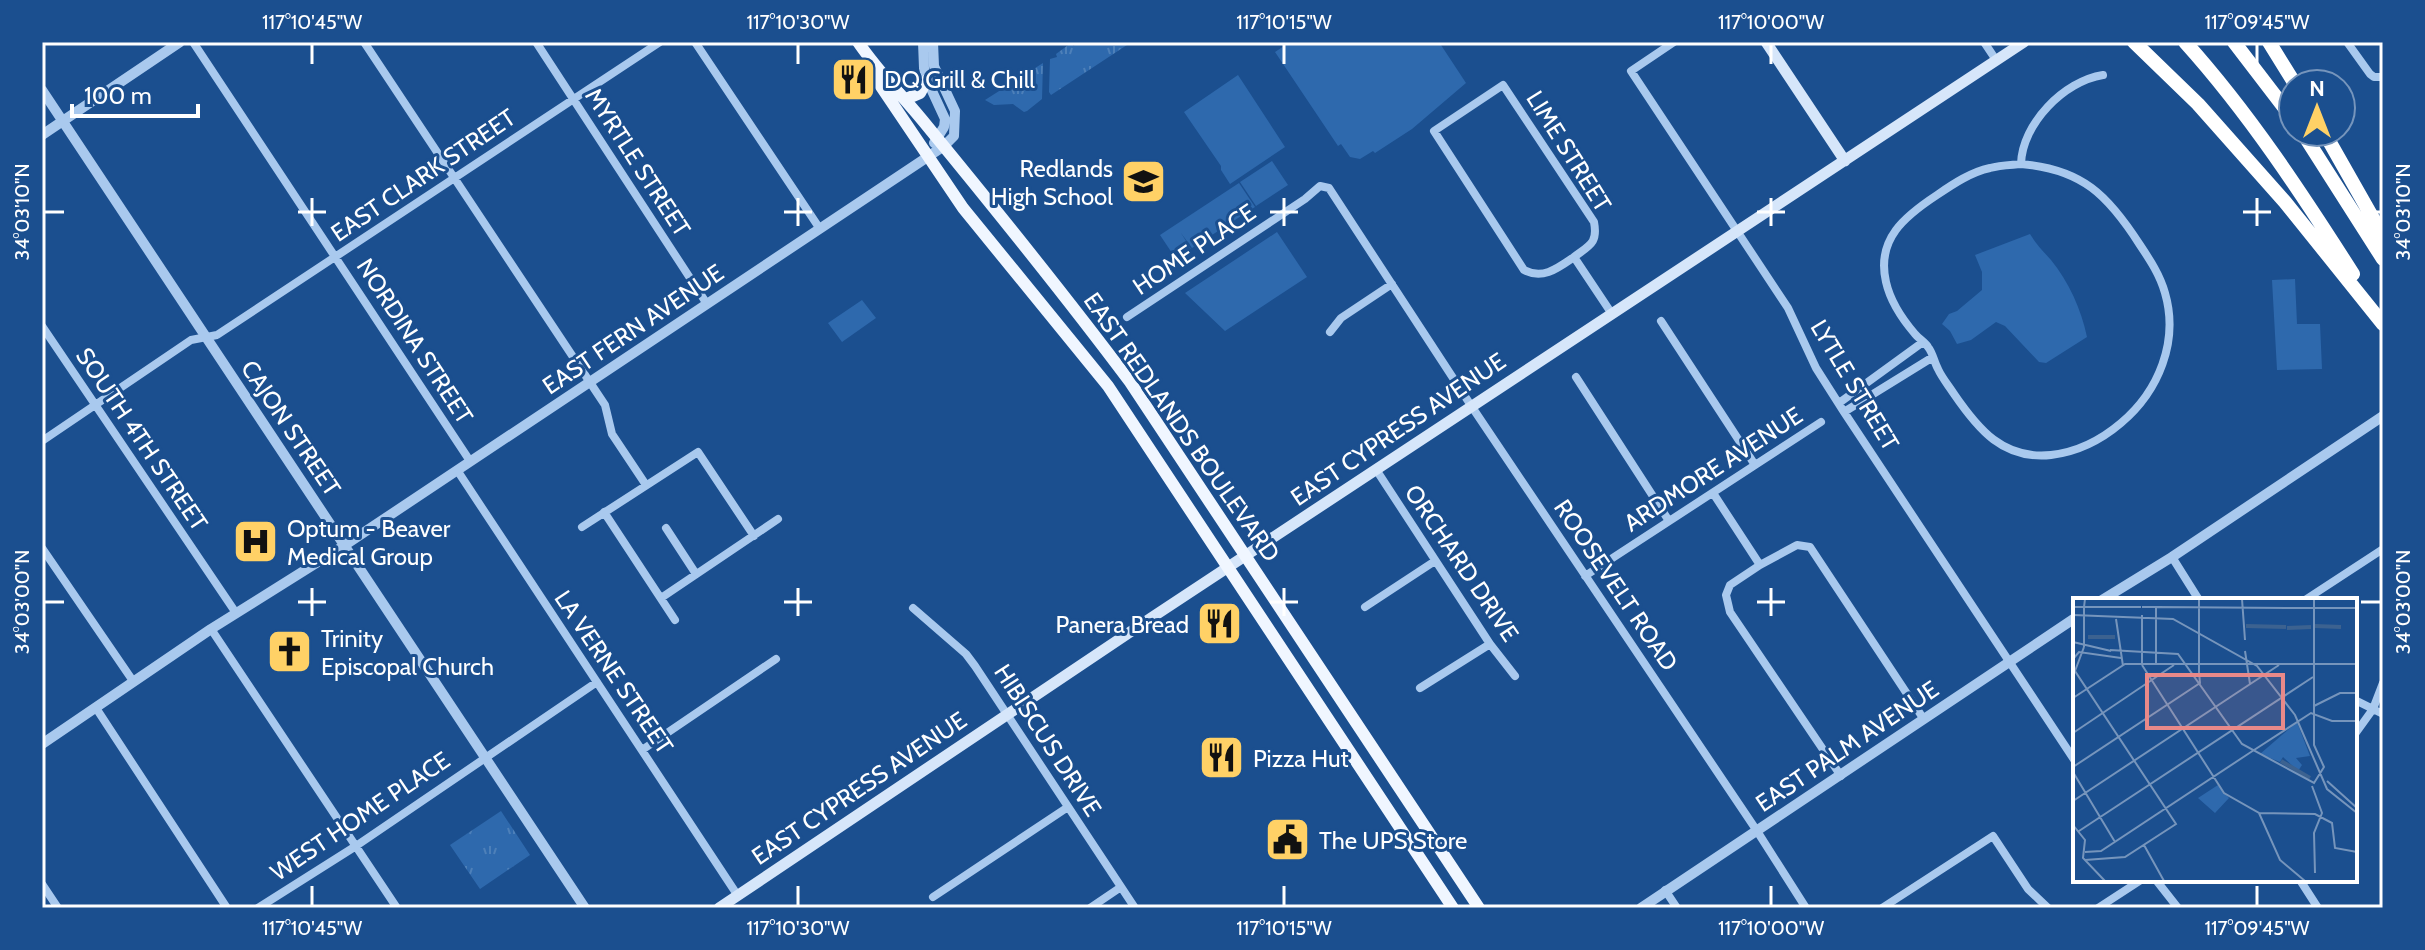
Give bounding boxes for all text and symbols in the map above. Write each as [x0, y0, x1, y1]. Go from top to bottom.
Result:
text: 117°10'45"W [262, 10, 362, 34]
text: 117°10'30"W [747, 10, 850, 34]
text: 117°10'15"W [1236, 10, 1332, 34]
text: 117°10'00"W [1718, 10, 1824, 34]
text: 117°09'45"W [2204, 10, 2310, 34]
restaurant icon: DQ Grill & Chill [829, 55, 877, 103]
place label: DQ Grill & Chill [884, 65, 1035, 94]
scale bar [72, 68, 198, 118]
north arrow [2277, 68, 2357, 148]
text: N [2309, 75, 2325, 102]
text: 100 m [84, 81, 152, 110]
street label: MYRTLE STREET [579, 82, 697, 242]
street label: LIME STREET [1520, 85, 1618, 217]
street label: EAST CLARK STREET [325, 102, 521, 247]
place label: Redlands High School [991, 154, 1113, 211]
school or university icon: Redlands High School [1120, 158, 1168, 206]
text: 34°03'10"N [10, 163, 34, 261]
text: 34°03'10"N [2391, 163, 2415, 261]
street label: HOME PLACE [1127, 197, 1261, 301]
street label: NORDINA STREET [351, 253, 479, 429]
street label: EAST FERN AVENUE [537, 258, 729, 400]
street label: EAST REDLANDS BOULEVARD [1078, 287, 1286, 567]
street label: LYTLE STREET [1805, 314, 1906, 456]
street label: SOUTH 4TH STREET [70, 342, 214, 536]
street label: EAST CYPRESS AVENUE [1285, 346, 1511, 512]
street label: CAJON STREET [235, 355, 347, 501]
street label: ARDMORE AVENUE [1618, 401, 1808, 537]
street label: ORCHARD DRIVE [1399, 479, 1525, 647]
street label: ROOSEVELT ROAD [1548, 494, 1684, 676]
place label: Optum - Beaver Medical Group [287, 514, 451, 571]
hospital icon: Optum - Beaver Medical Group [232, 518, 280, 566]
text: 34°03'00"N [10, 550, 34, 654]
text: 34°03'00"N [2391, 550, 2415, 654]
street label: LA VERNE STREET [549, 585, 680, 759]
inset map [2073, 598, 2357, 882]
restaurant icon: Panera Bread [1196, 600, 1244, 648]
place label: Panera Bread [1055, 610, 1189, 639]
place label: Trinity Episcopal Church [321, 624, 494, 681]
church icon: Trinity Episcopal Church [266, 628, 314, 676]
street label: HIBISCUS DRIVE [988, 659, 1108, 821]
street label: EAST PALM AVENUE [1750, 674, 1944, 818]
street label: EAST CYPRESS AVENUE [746, 705, 972, 871]
restaurant icon: Pizza Hut [1198, 734, 1246, 782]
place label: Pizza Hut [1253, 744, 1349, 773]
street label: WEST HOME PLACE [265, 745, 455, 887]
public building icon: The UPS Store [1264, 816, 1312, 864]
place label: The UPS Store [1319, 826, 1467, 855]
text: 117°10'45"W [262, 916, 362, 940]
text: 117°10'30"W [747, 916, 850, 940]
text: 117°10'15"W [1236, 916, 1332, 940]
text: 117°10'00"W [1718, 916, 1824, 940]
text: 117°09'45"W [2204, 916, 2310, 940]

